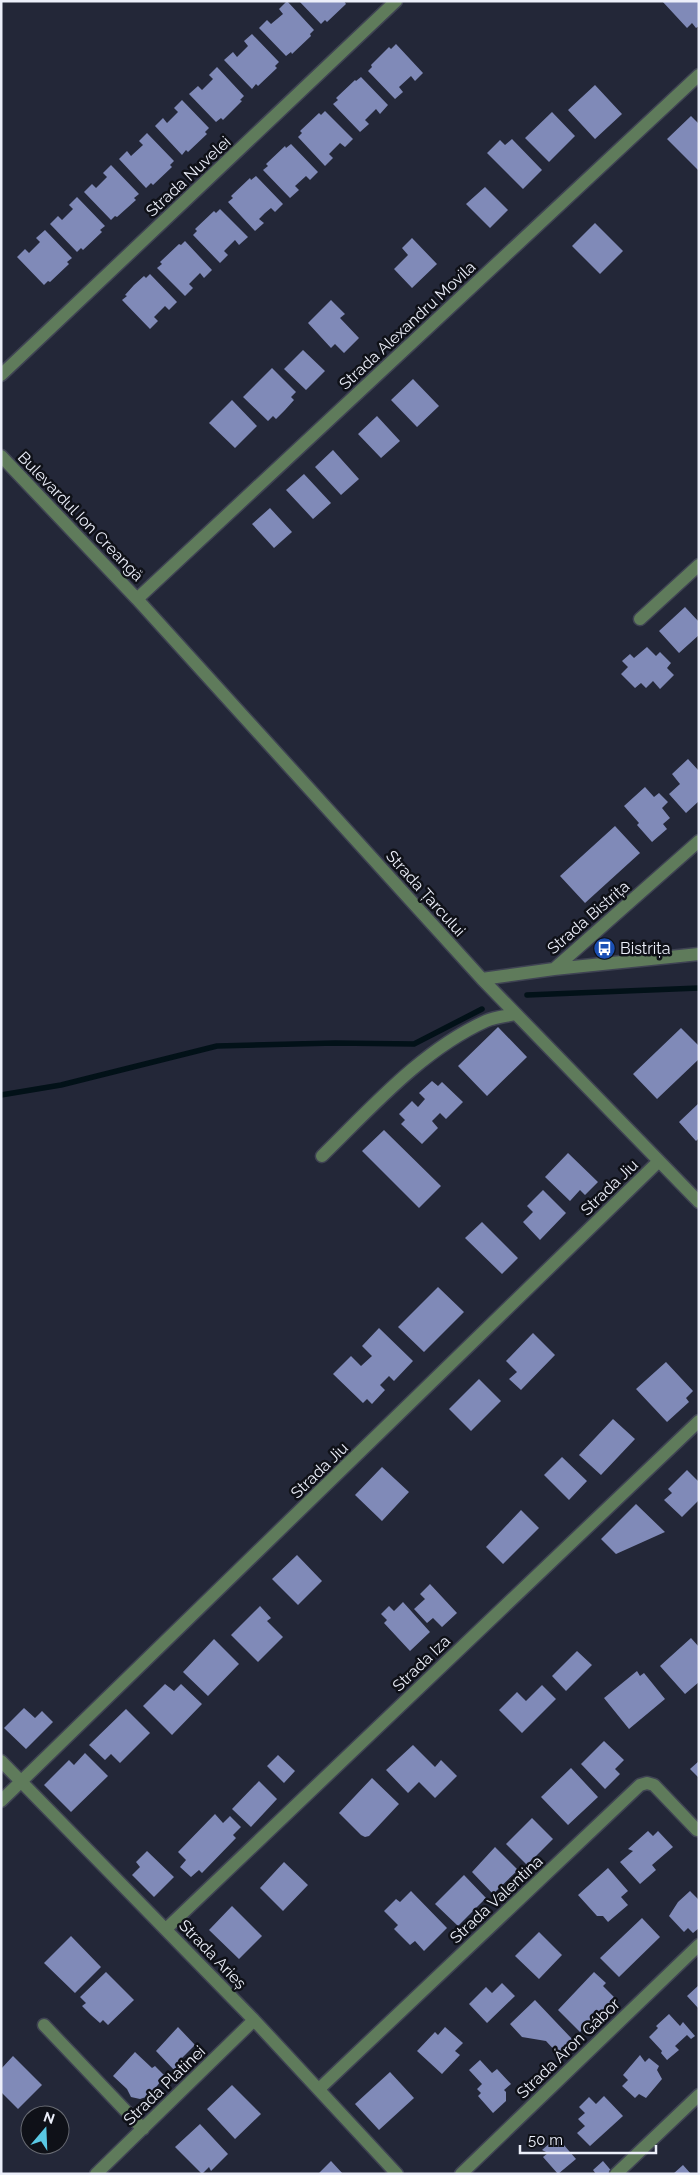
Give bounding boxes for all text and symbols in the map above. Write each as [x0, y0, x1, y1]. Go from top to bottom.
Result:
street label: Strada Nuvelei [142, 132, 235, 220]
street label: Strada Alexandru Movila [335, 257, 479, 393]
street label: Bulevardul Ion Creangă [14, 448, 147, 585]
street label: Strada Țarcului [382, 846, 469, 940]
street label: Strada Bistrița [543, 877, 633, 958]
bus stop icon: Bistrița [592, 936, 616, 960]
place label: Bistrița [620, 939, 670, 958]
street label: Strada Jiu [577, 1155, 642, 1219]
street label: Strada Jiu [287, 1438, 352, 1502]
street label: Strada Iza [389, 1631, 454, 1695]
street label: Strada Valentina [446, 1851, 547, 1947]
street label: Strada Arieș [175, 1916, 250, 1993]
street label: Strada Áron Gábor [512, 1993, 624, 2102]
street label: Strada Platinei [120, 2042, 209, 2129]
north arrow [20, 2105, 70, 2155]
text: N [42, 2108, 57, 2127]
scale bar [520, 2122, 656, 2154]
text: 50 m [528, 2131, 563, 2149]

